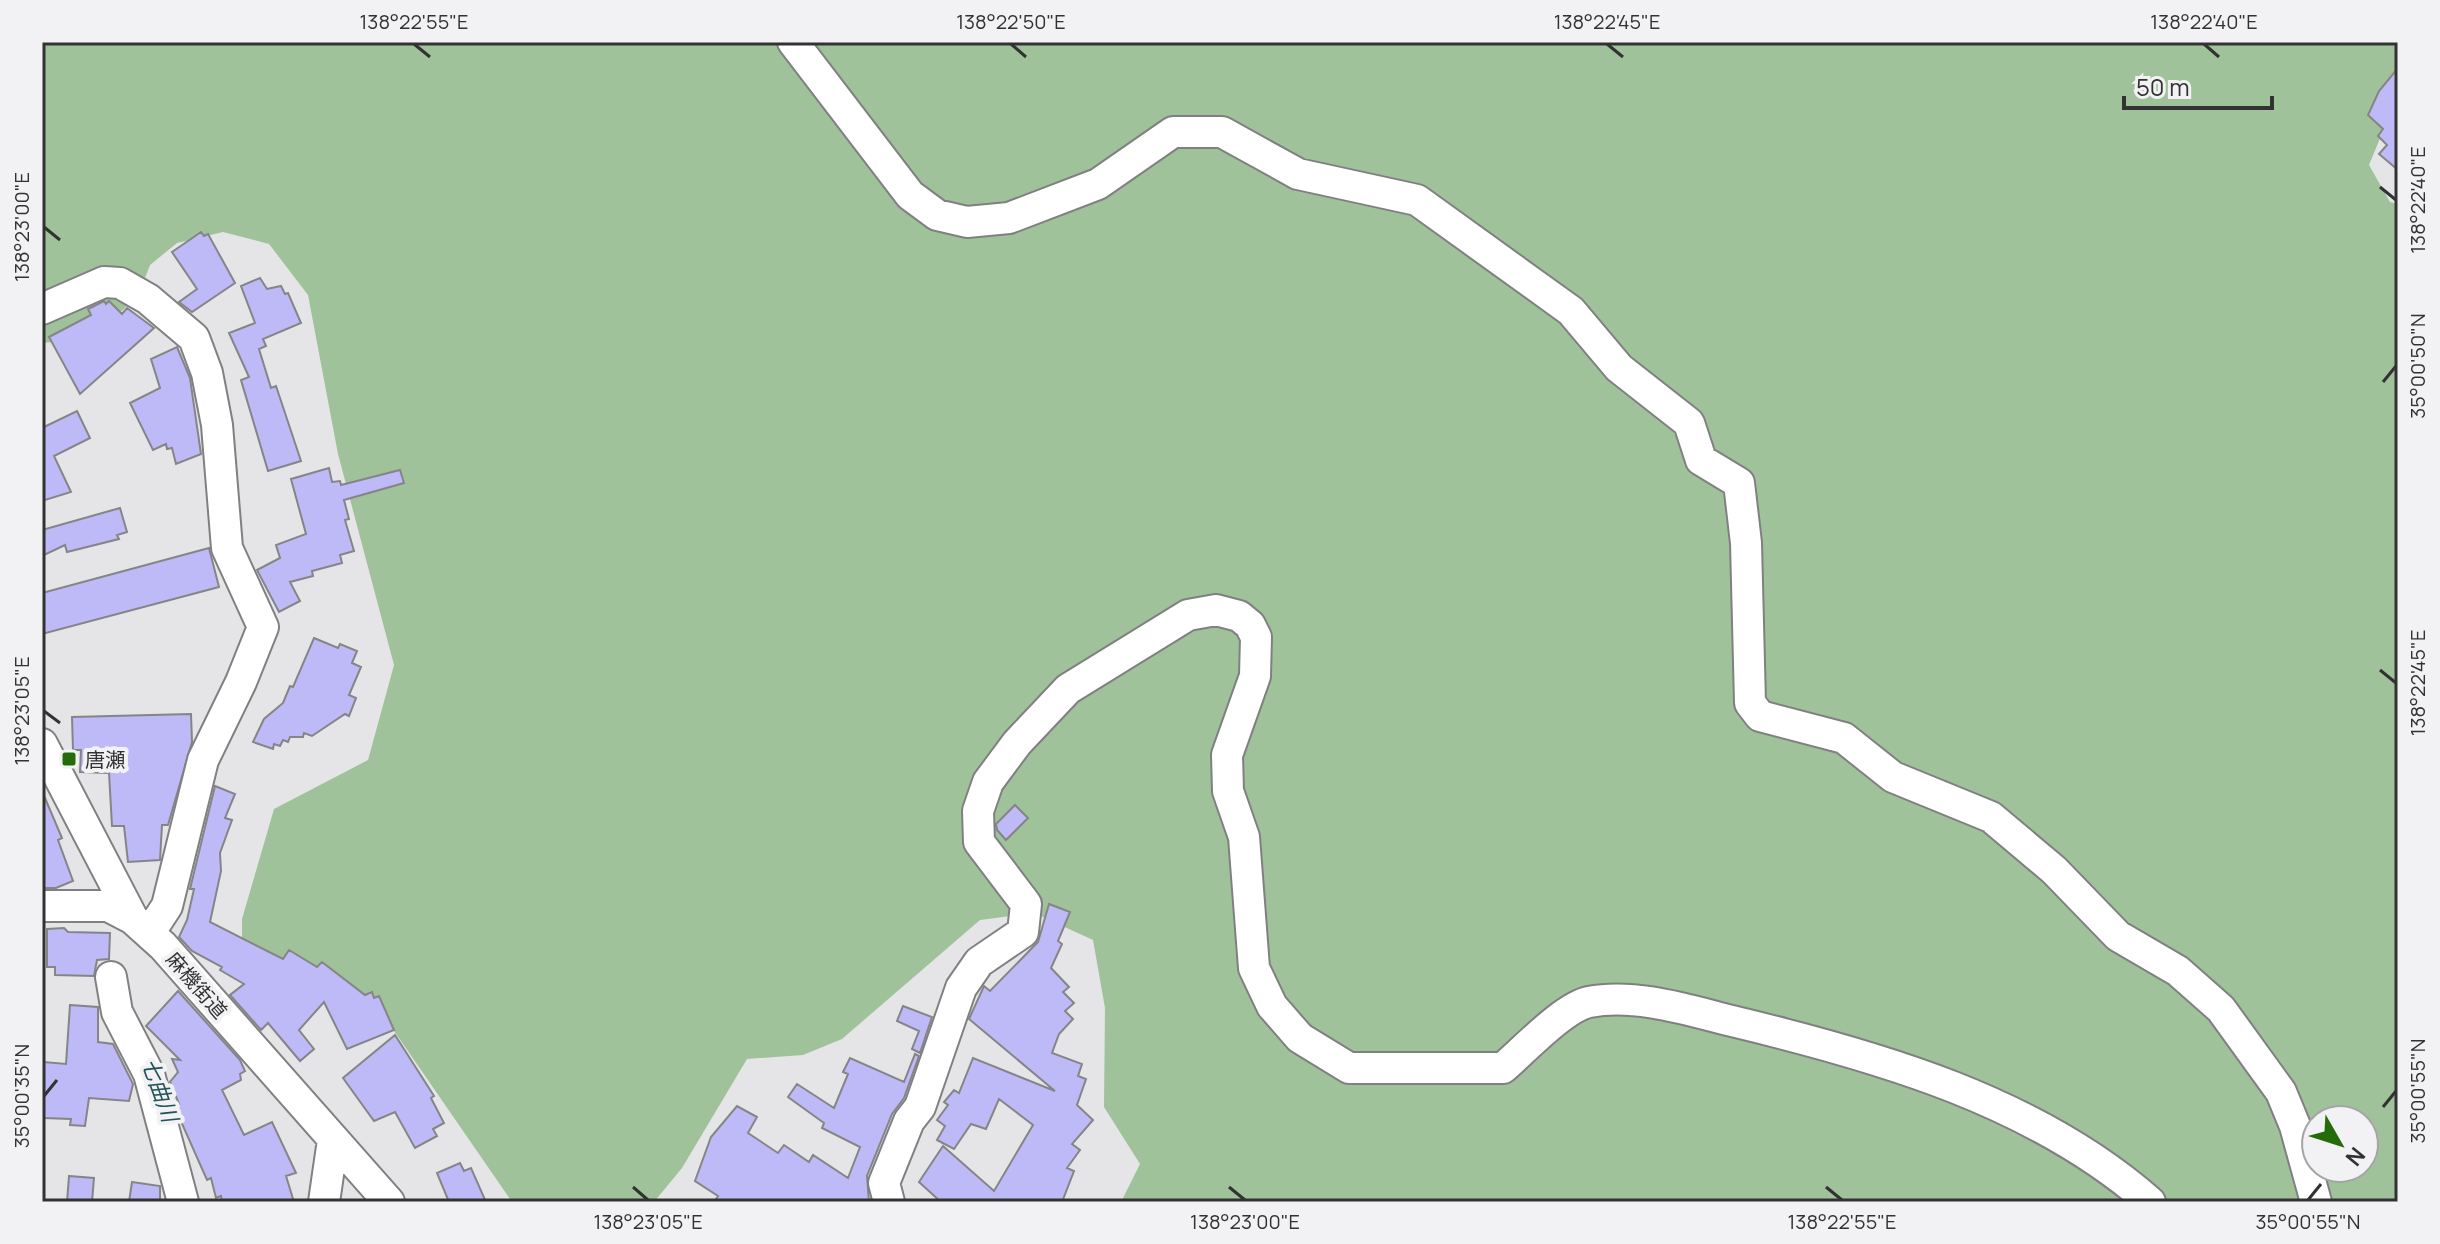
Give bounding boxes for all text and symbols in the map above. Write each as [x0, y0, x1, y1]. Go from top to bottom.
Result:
text: 138°22'55"E [360, 8, 468, 35]
text: 138°22'50"E [956, 8, 1066, 35]
text: 138°22'45"E [1554, 8, 1660, 35]
text: 138°22'40"E [2150, 8, 2258, 35]
scale bar [2124, 60, 2272, 110]
text: 50 m [2136, 70, 2190, 103]
text: 138°22'40"E [2404, 146, 2431, 254]
text: 138°23'00"E [8, 172, 35, 282]
text: 35°00'50"N [2404, 313, 2431, 419]
text: 138°22'45"E [2404, 630, 2431, 736]
text: 138°23'05"E [8, 656, 35, 766]
place label: 唐瀬 [85, 746, 125, 773]
marker: 唐瀬 [60, 750, 78, 768]
street label: 麻機街道 [161, 946, 233, 1024]
text: 35°00'55"N [2404, 1039, 2431, 1143]
text: 35°00'35"N [8, 1044, 35, 1148]
water label: 七曲川 [135, 1054, 186, 1128]
north arrow [2300, 1104, 2380, 1184]
text: N [2339, 1141, 2372, 1172]
text: 138°23'05"E [593, 1208, 703, 1235]
text: 138°23'00"E [1190, 1208, 1300, 1235]
text: 138°22'55"E [1788, 1208, 1896, 1235]
text: 35°00'55"N [2256, 1208, 2360, 1235]

